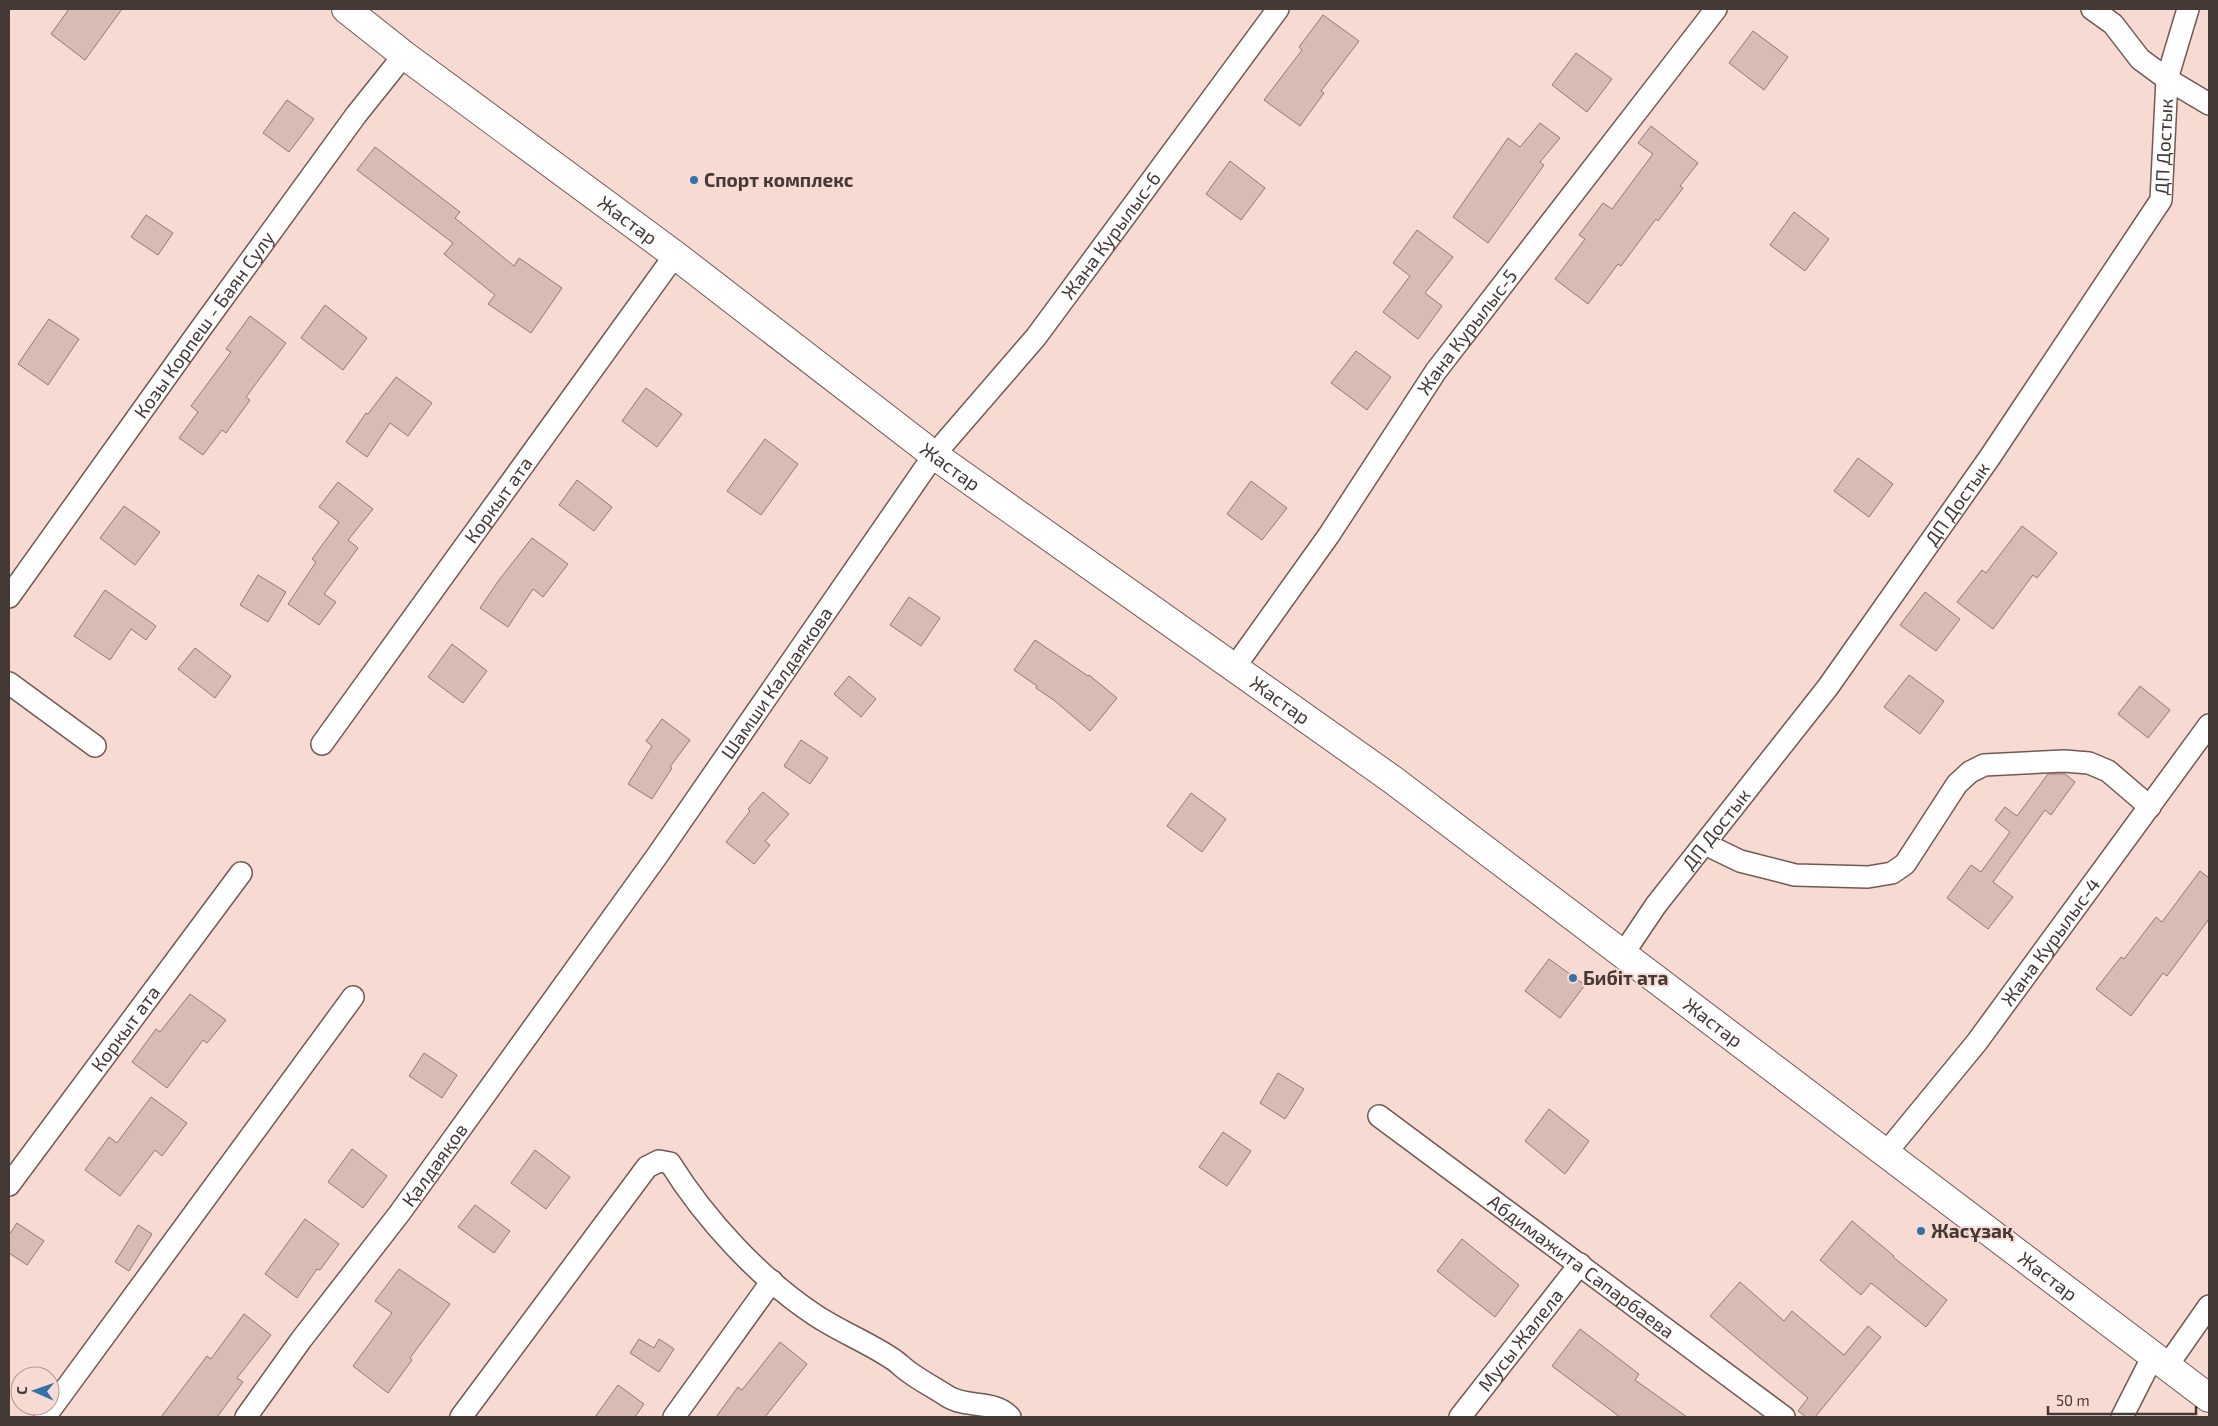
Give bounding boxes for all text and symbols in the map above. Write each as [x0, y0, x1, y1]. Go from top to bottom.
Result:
street label: ДП Достык [2149, 98, 2177, 196]
street label: Жана Курылыс-6 [1056, 167, 1165, 303]
place label: Спорт комплекс [704, 168, 854, 191]
marker: Спорт комплекс [688, 174, 700, 186]
street label: Жастар [594, 190, 662, 249]
street label: Козы Корпеш - Баян Сулу [129, 227, 280, 422]
street label: Жана Курылыс-5 [1412, 264, 1522, 399]
street label: Жастар [916, 437, 985, 495]
street label: Коркыт ата [459, 452, 537, 547]
street label: ДП Достык [1919, 457, 1994, 550]
street label: Шамши Калдаякова [716, 602, 837, 763]
street label: Жастар [1246, 671, 1315, 729]
street label: ДП Достык [1677, 784, 1755, 874]
street label: Жана Курылыс-4 [1995, 873, 2104, 1010]
place label: Бибіт ата [1583, 966, 1668, 989]
marker: Бибіт ата [1567, 972, 1579, 984]
street label: Коркыт ата [86, 981, 164, 1076]
street label: Жастар [1679, 992, 1747, 1052]
street label: Қалдаяқов [396, 1118, 472, 1211]
street label: Абдимажита Сапарбаева [1484, 1189, 1679, 1343]
place label: Жасұзақ [1931, 1219, 2014, 1242]
marker: Жасұзақ [1915, 1225, 1927, 1237]
street label: Жастар [2014, 1246, 2082, 1305]
street label: Мусы Жалела [1473, 1284, 1567, 1395]
north arrow [10, 1366, 60, 1416]
scale bar [2048, 1384, 2196, 1416]
text: С [13, 1386, 30, 1395]
text: 50 m [2056, 1391, 2090, 1409]

